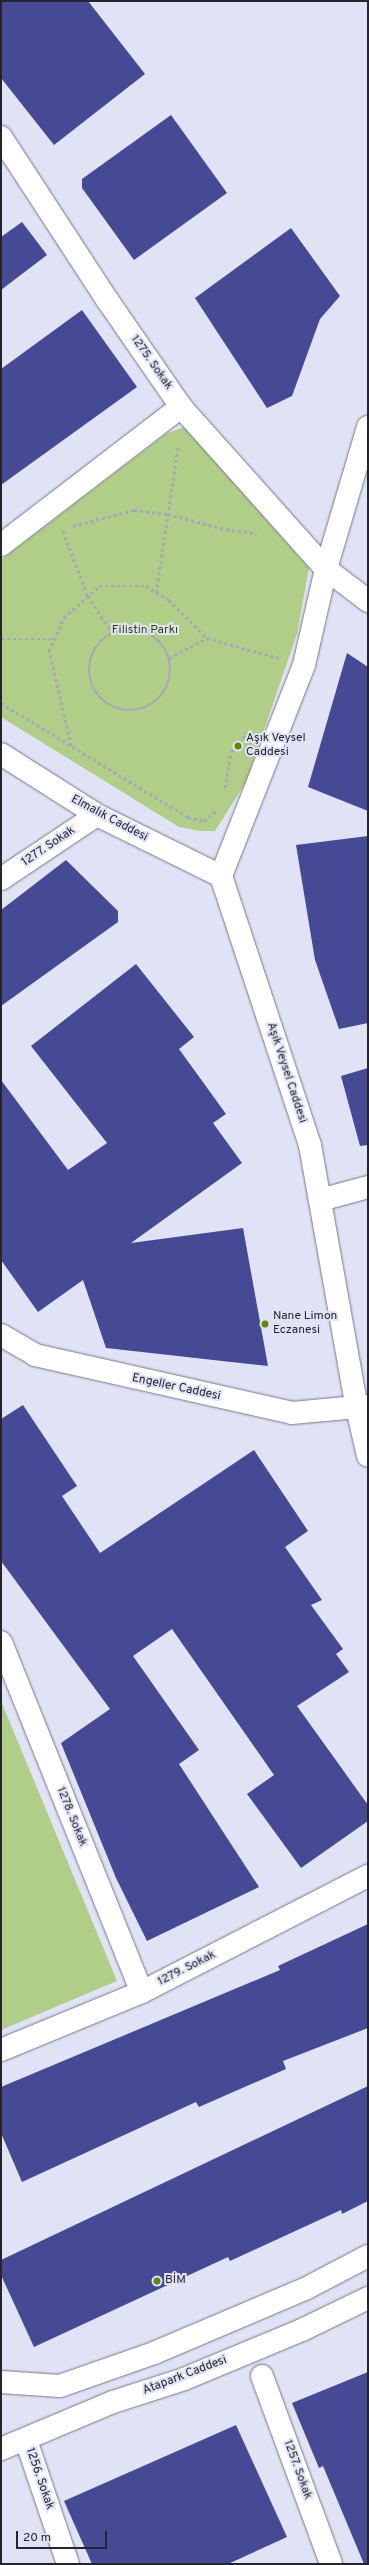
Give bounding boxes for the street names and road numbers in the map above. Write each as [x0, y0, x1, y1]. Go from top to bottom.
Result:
street label: 1275. Sokak [127, 333, 175, 393]
street label: Elmalık Caddesi [68, 793, 150, 845]
street label: 1277. Sokak [20, 824, 78, 870]
street label: Aşık Veysel Caddesi [263, 1021, 309, 1125]
street label: Engeller Caddesi [130, 1372, 222, 1404]
street label: 1278. Sokak [53, 1785, 89, 1849]
street label: 1279. Sokak [156, 1948, 218, 1990]
street label: Atapark Caddesi [141, 2353, 229, 2399]
street label: 1257. Sokak [280, 2438, 314, 2502]
street label: 1256. Sokak [22, 2446, 56, 2512]

